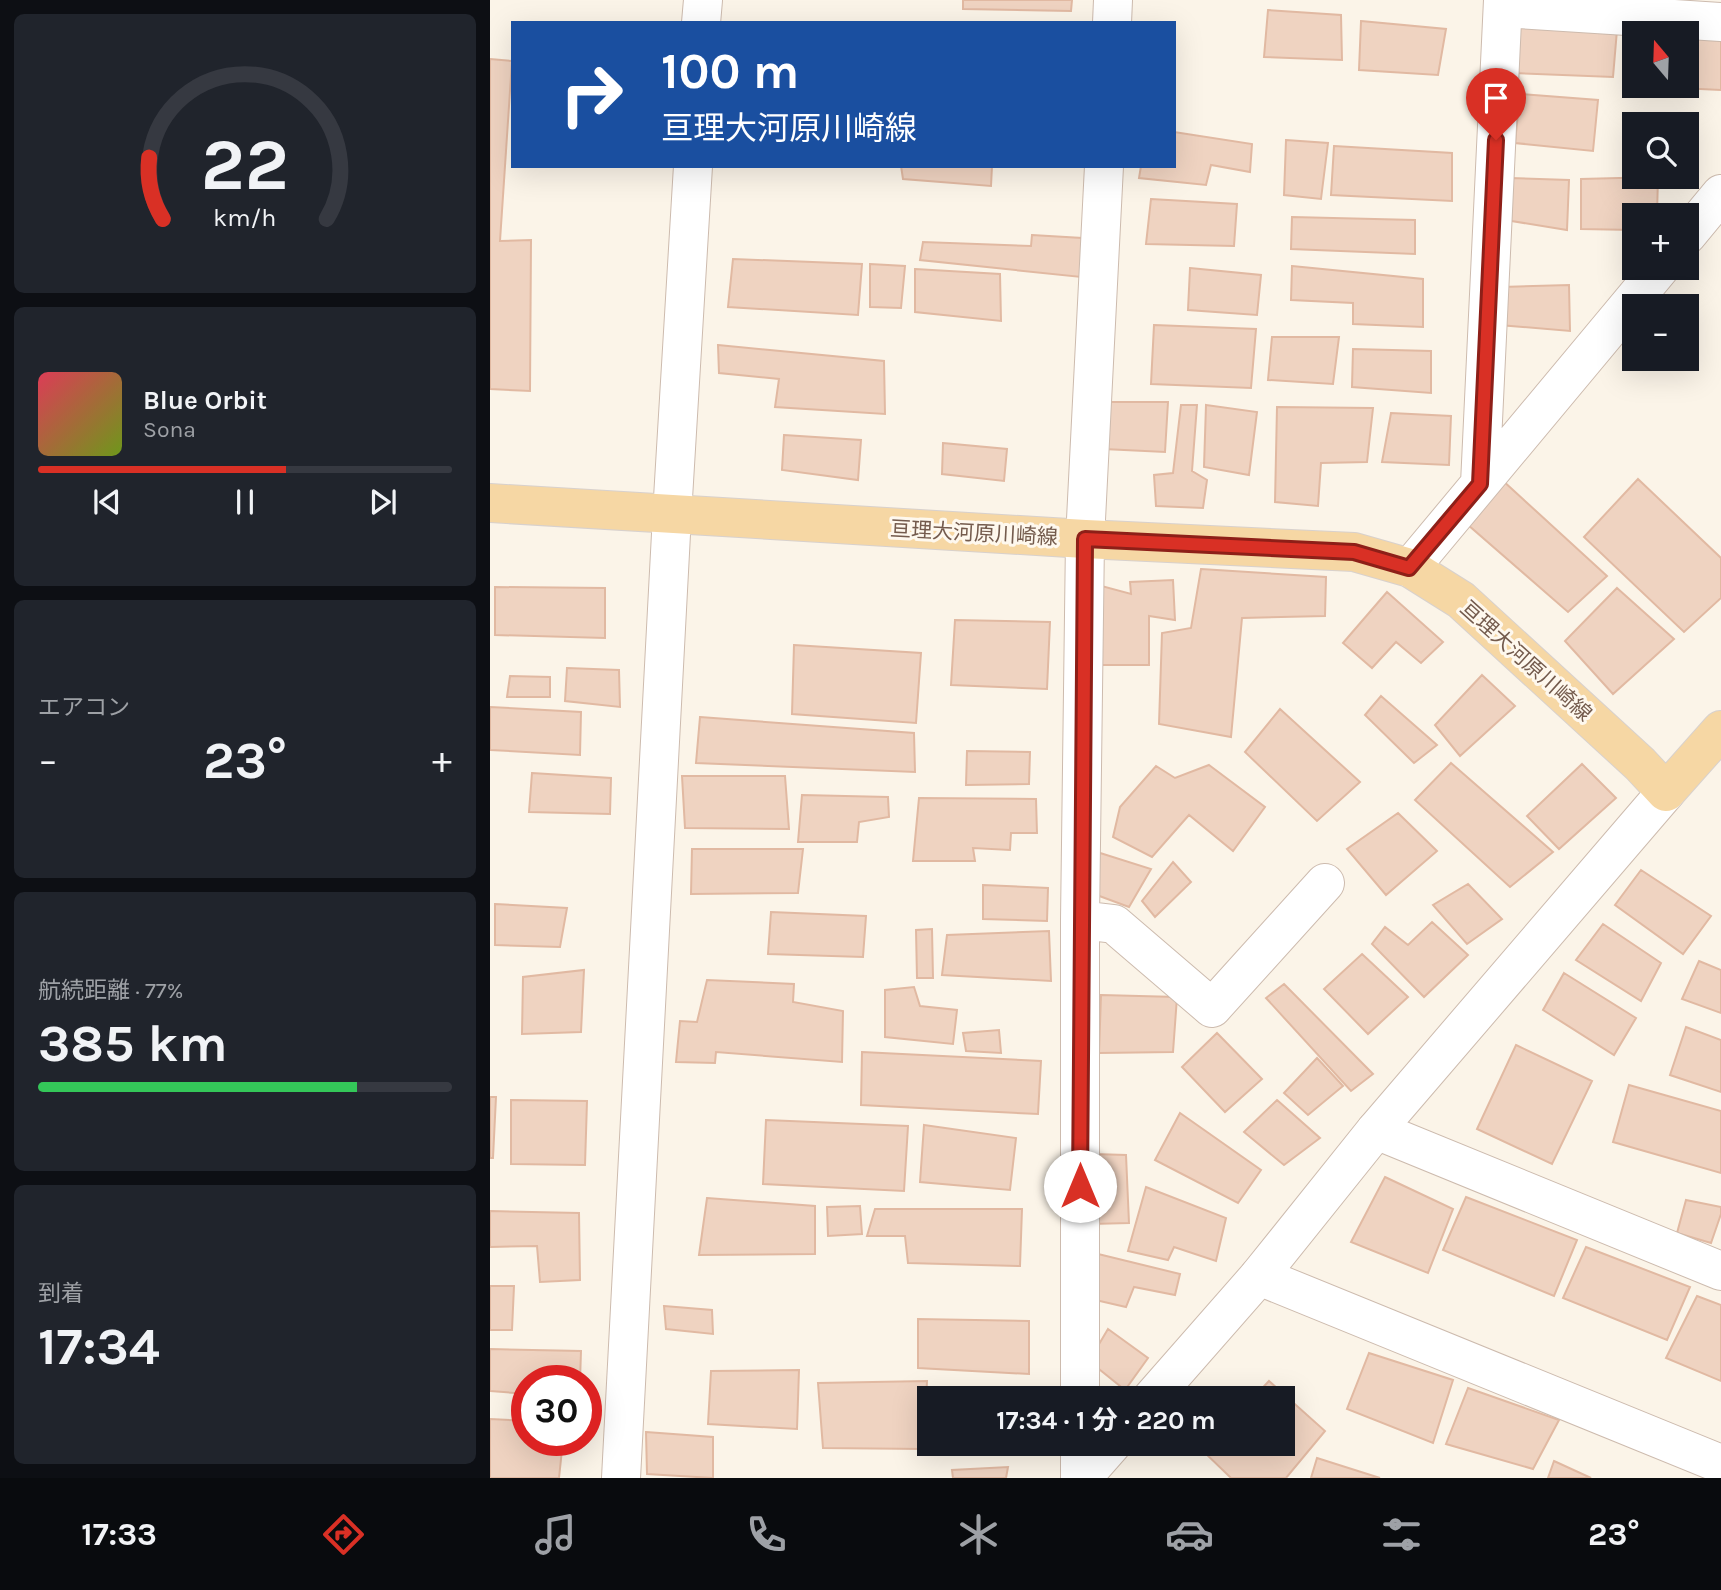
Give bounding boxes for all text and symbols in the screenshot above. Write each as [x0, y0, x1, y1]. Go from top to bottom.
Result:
north arrow [1622, 21, 1699, 98]
map controls [1622, 21, 1699, 371]
text: 100 m [661, 43, 799, 100]
icon: right [546, 49, 637, 140]
pin [1466, 68, 1526, 140]
icon: arrive [1477, 79, 1515, 117]
text: 亘理大河原川崎線 [661, 110, 917, 147]
button: search [1622, 112, 1699, 189]
text: 22 [201, 123, 289, 208]
text: km/h [213, 203, 277, 232]
button: + [1622, 203, 1699, 280]
button: − [1622, 294, 1699, 371]
text: Blue Orbit [143, 385, 267, 416]
text: Sona [143, 416, 196, 443]
icon: previous [88, 483, 126, 521]
icon: pause [226, 483, 264, 521]
icon: next [364, 483, 402, 521]
street label: 亘理大河原川崎線 [889, 517, 1059, 549]
street label: 亘理大河原川崎線 [1456, 596, 1596, 726]
text: エアコン [38, 694, 130, 721]
text: 23° [203, 730, 287, 791]
text: − [38, 738, 58, 783]
text: + [432, 738, 452, 783]
text: 航続距離 · 77% [38, 977, 183, 1004]
text: 385 km [38, 1013, 228, 1074]
position arrow [1043, 1149, 1117, 1223]
text: 到着 [38, 1280, 84, 1307]
text: 17:34 [38, 1316, 160, 1377]
speed limit sign: 30 [511, 1365, 602, 1456]
text: 17:34 · 1 分 · 220 m [996, 1405, 1216, 1436]
icon: directions [319, 1510, 368, 1559]
icon: music [531, 1510, 580, 1559]
icon: phone [742, 1510, 791, 1559]
icon: climate [954, 1510, 1003, 1559]
icon: car [1165, 1510, 1214, 1559]
icon: filters [1377, 1510, 1426, 1559]
text: 17:33 [81, 1516, 157, 1553]
text: 23° [1588, 1516, 1640, 1553]

